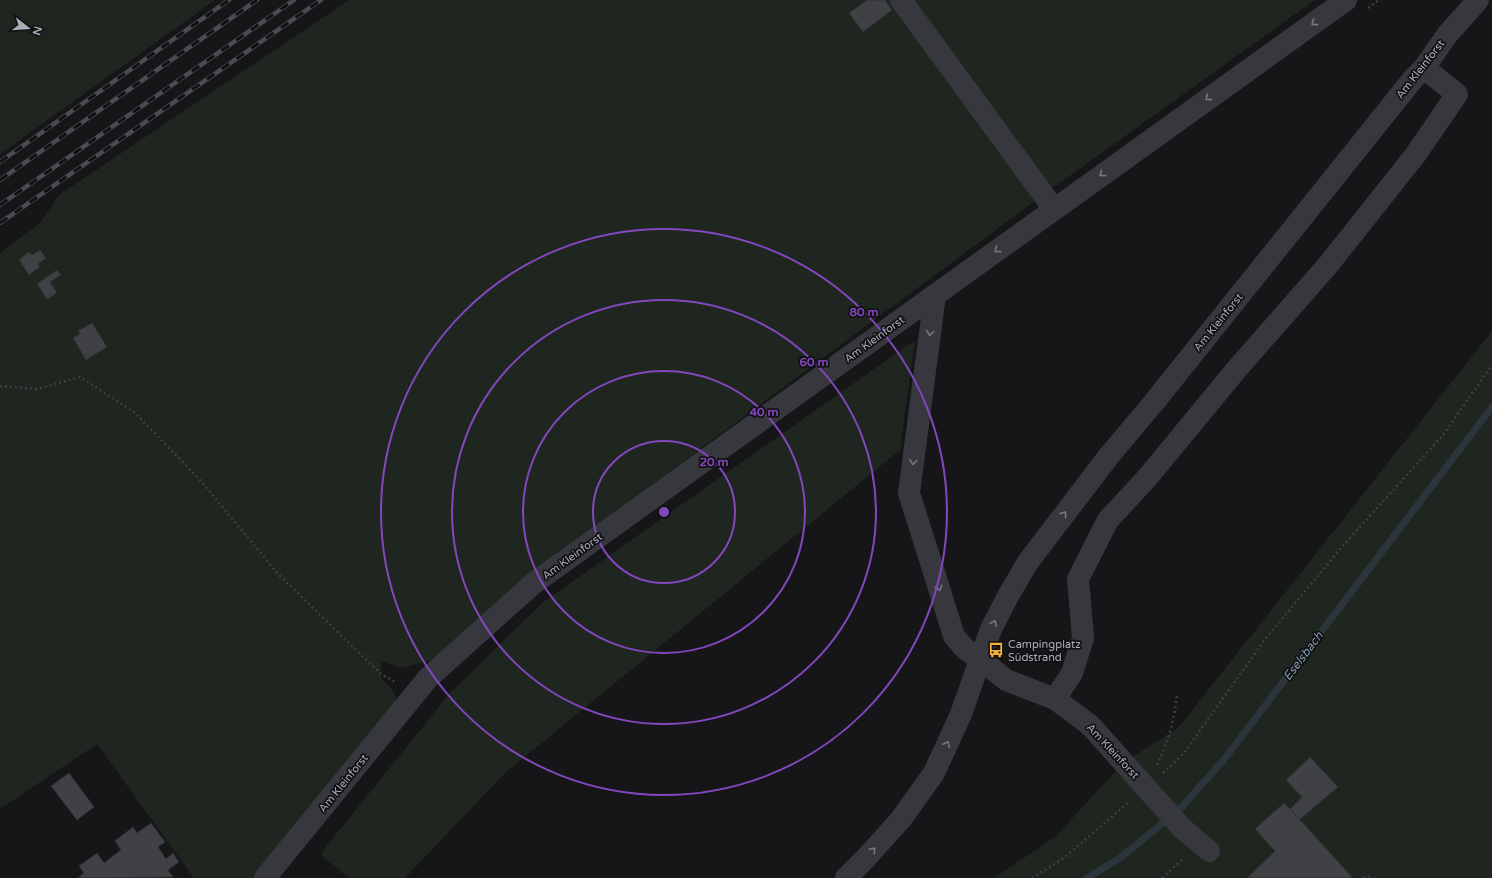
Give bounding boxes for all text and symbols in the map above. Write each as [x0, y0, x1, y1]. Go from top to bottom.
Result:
north arrow [8, 8, 48, 48]
one-way arrow [1311, 18, 1318, 26]
text: N [30, 25, 45, 37]
street label: Am Kleinforst [1393, 37, 1447, 101]
one-way arrow [1205, 93, 1212, 101]
one-way arrow [1100, 169, 1107, 176]
one-way arrow [994, 245, 1001, 253]
street label: Am Kleinforst [1191, 291, 1246, 354]
text: 80 m [849, 305, 879, 319]
street label: Am Kleinforst [842, 313, 907, 366]
one-way arrow [926, 330, 935, 336]
text: 60 m [799, 355, 829, 369]
text: 40 m [749, 405, 779, 419]
text: 20 m [699, 455, 729, 469]
one-way arrow [909, 459, 918, 465]
centre of rings [657, 505, 671, 519]
one-way arrow [1059, 511, 1067, 518]
street label: Am Kleinforst [540, 530, 605, 583]
one-way arrow [934, 584, 943, 591]
one-way arrow [990, 620, 997, 628]
water label: Eselsbach [1280, 629, 1326, 683]
place label: Campingplatz Südstrand [1008, 638, 1081, 664]
bus stop icon: Campingplatz Südstrand [987, 641, 1005, 659]
street label: Am Kleinforst [1084, 721, 1142, 782]
one-way arrow [942, 741, 950, 749]
street label: Am Kleinforst [316, 752, 371, 815]
one-way arrow [868, 848, 875, 855]

